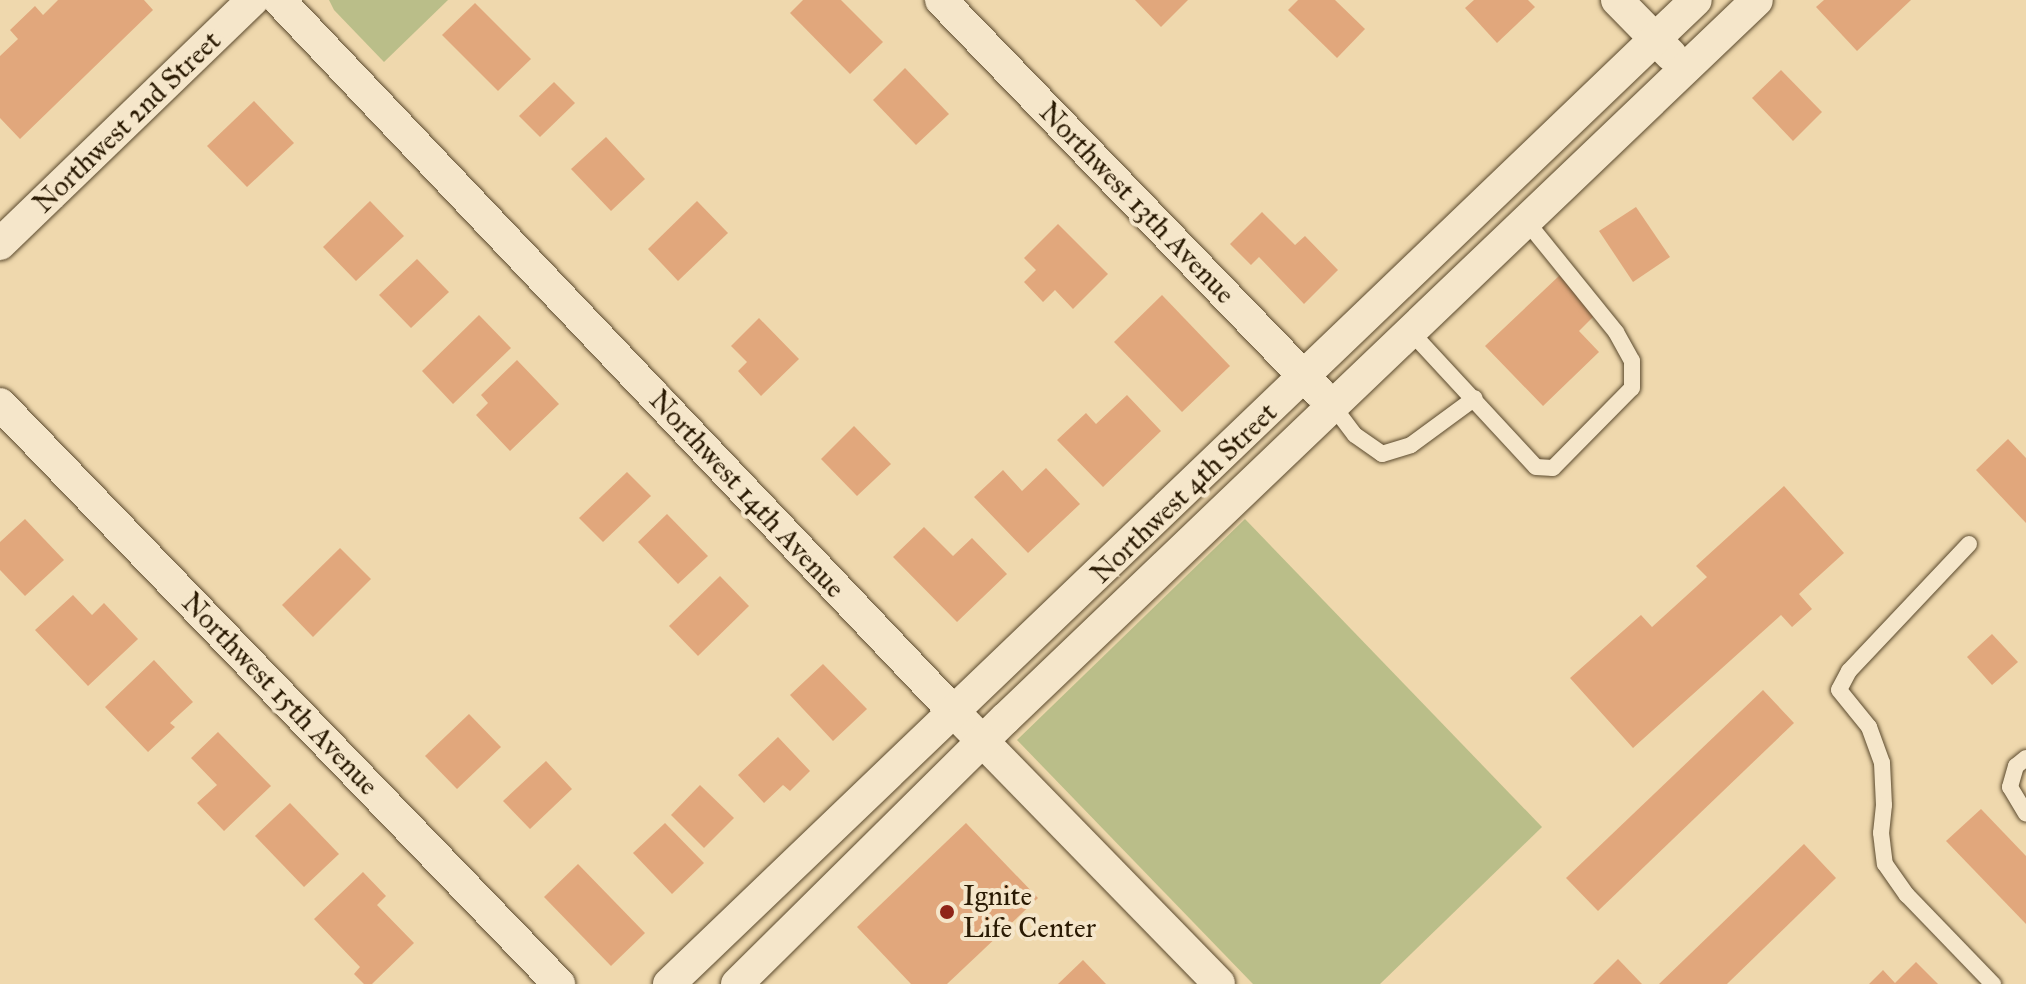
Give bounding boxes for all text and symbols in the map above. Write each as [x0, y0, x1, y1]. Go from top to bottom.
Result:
street label: Northwest 2nd Street [26, 24, 228, 220]
street label: Northwest 13th Avenue [1032, 95, 1242, 311]
street label: Northwest 14th Avenue [642, 383, 852, 605]
street label: Northwest 4th Street [1084, 396, 1284, 590]
street label: Northwest 15th Avenue [175, 586, 385, 802]
place label: Ignite Life Center [963, 879, 1096, 945]
marker: Ignite Life Center [938, 903, 956, 921]

